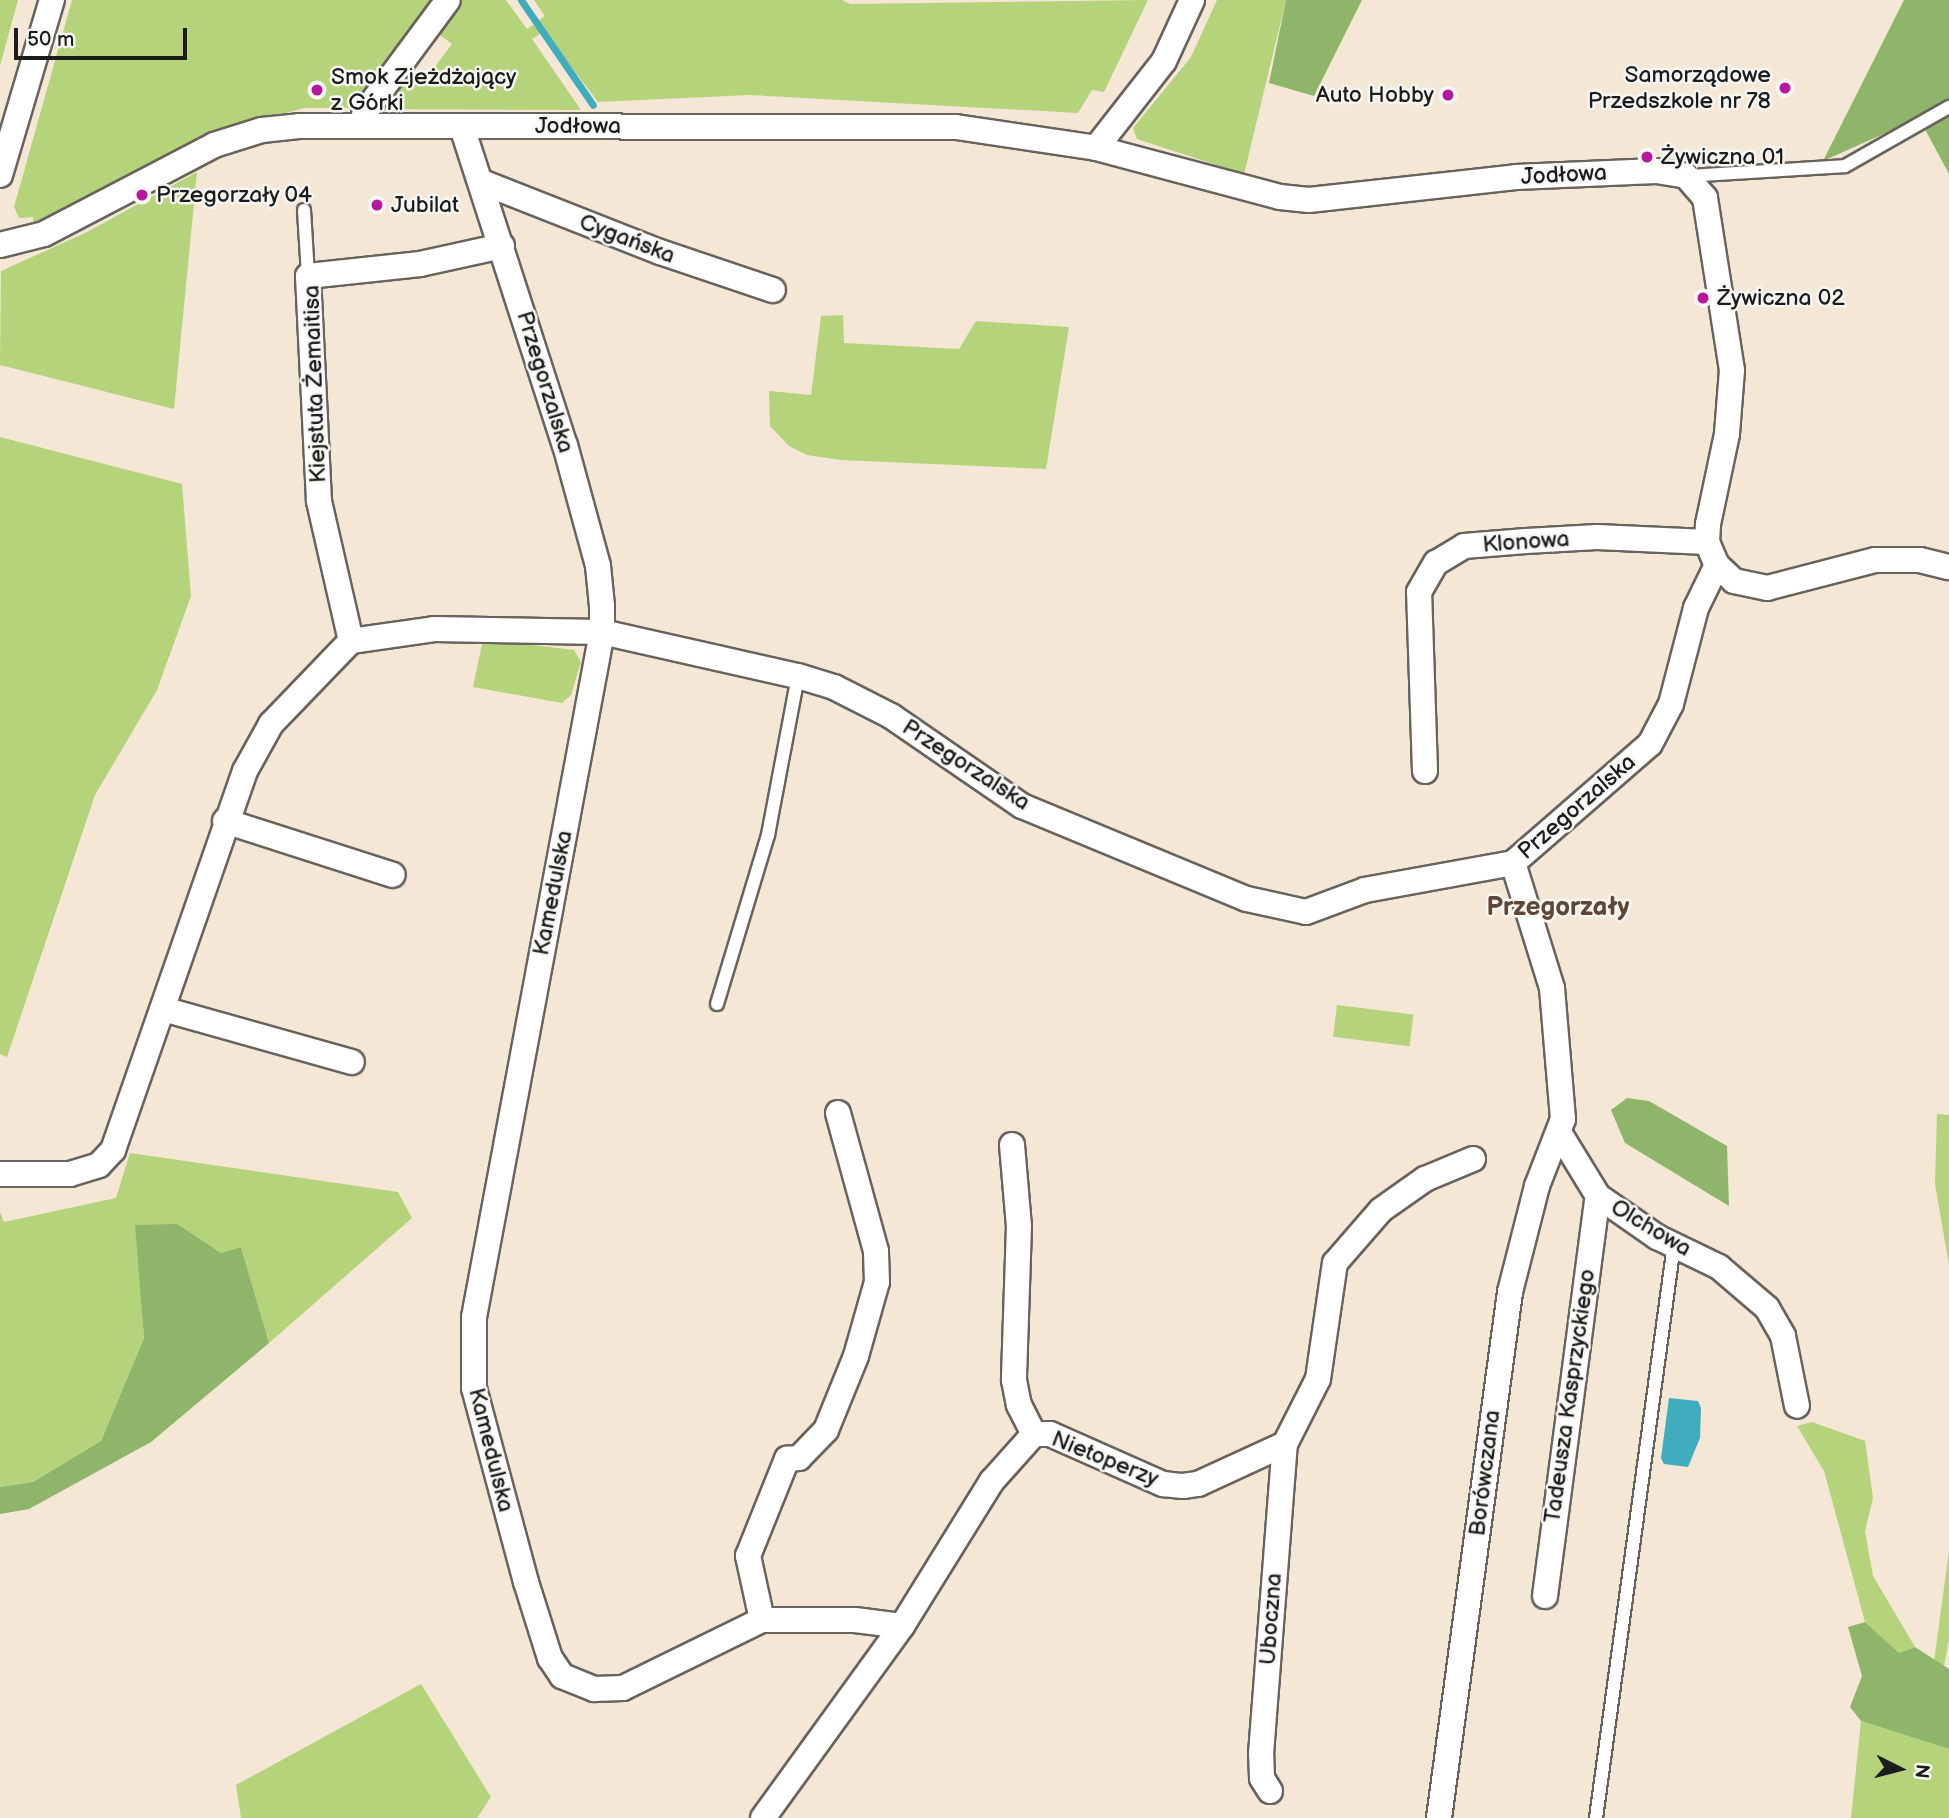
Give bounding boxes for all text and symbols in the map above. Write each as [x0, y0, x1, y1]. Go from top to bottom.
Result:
scale bar [18, 14, 191, 58]
text: 50 m [27, 27, 74, 52]
place label: Samorządowe Przedszkole nr 78 [1587, 61, 1771, 115]
place label: Smok Zjeżdżający z Górki [331, 63, 516, 117]
marker: Samorządowe Przedszkole nr 78 [1777, 80, 1793, 96]
place label: Auto Hobby [1316, 81, 1434, 109]
marker: Smok Zjeżdżający z Górki [309, 82, 325, 98]
marker: Auto Hobby [1440, 87, 1456, 103]
street label: Jodłowa [535, 112, 621, 140]
place label: Żywiczna 01 [1661, 143, 1784, 171]
marker: Żywiczna 01 [1639, 149, 1655, 165]
street label: Jodłowa [1520, 159, 1608, 191]
place label: Przegorzały 04 [156, 181, 313, 209]
marker: Przegorzały 04 [134, 187, 150, 203]
place label: Jubilat [391, 191, 459, 219]
marker: Jubilat [369, 197, 385, 213]
street label: Cygańska [575, 208, 679, 270]
place label: Żywiczna 02 [1717, 284, 1845, 312]
street label: Kiejstuta Żemaitisa [298, 285, 332, 483]
marker: Żywiczna 02 [1695, 290, 1711, 306]
street label: Przegorzalska [510, 308, 580, 456]
street label: Klonowa [1482, 525, 1570, 559]
street label: Przegorzalska [897, 713, 1035, 817]
street label: Przegorzalska [1513, 748, 1641, 866]
street label: Kamedulska [527, 828, 579, 958]
district label: Przegorzały [1487, 892, 1629, 924]
street label: Olchowa [1606, 1193, 1696, 1263]
street label: Tadeusza Kasprzyckiego [1539, 1267, 1601, 1525]
street label: Kamedulska [462, 1385, 520, 1515]
street label: Borówczana [1464, 1408, 1506, 1538]
street label: Nietoperzy [1048, 1425, 1162, 1493]
street label: Uboczna [1254, 1572, 1288, 1666]
north arrow [1865, 1734, 1935, 1804]
text: N [1909, 1763, 1934, 1780]

